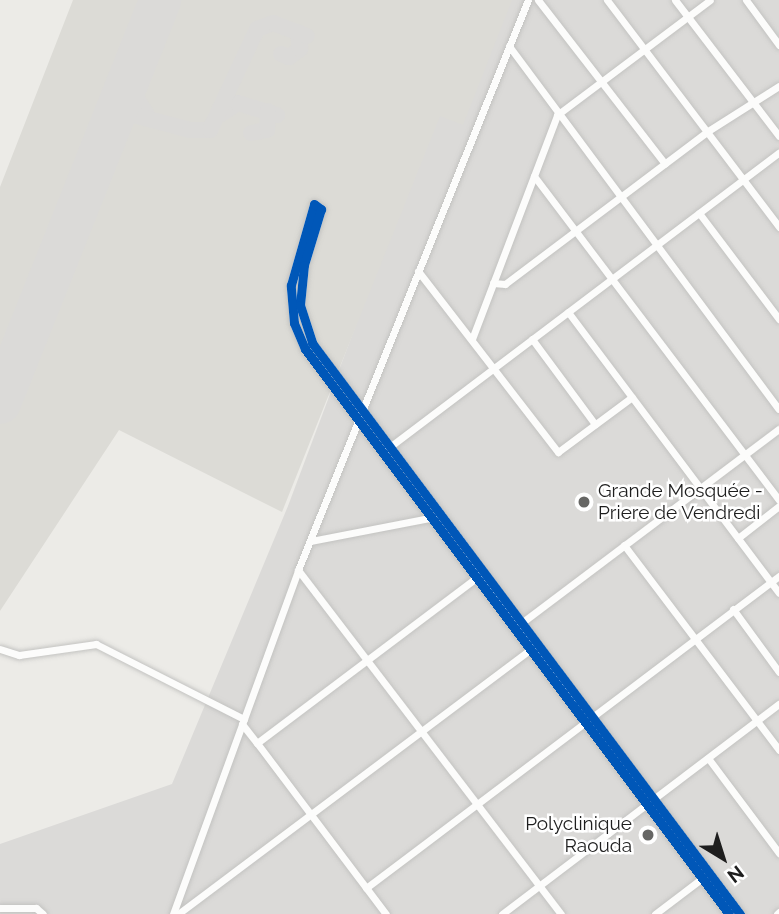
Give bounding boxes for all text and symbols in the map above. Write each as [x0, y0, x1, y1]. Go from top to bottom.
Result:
place label: Grande Mosquée - Priere de Vendredi [598, 480, 763, 524]
marker: Grande Mosquée - Priere de Vendredi [576, 494, 592, 510]
place label: Polyclinique Raouda [525, 813, 632, 857]
north arrow [688, 823, 758, 893]
marker: Polyclinique Raouda [638, 825, 658, 845]
text: N [723, 861, 748, 888]

